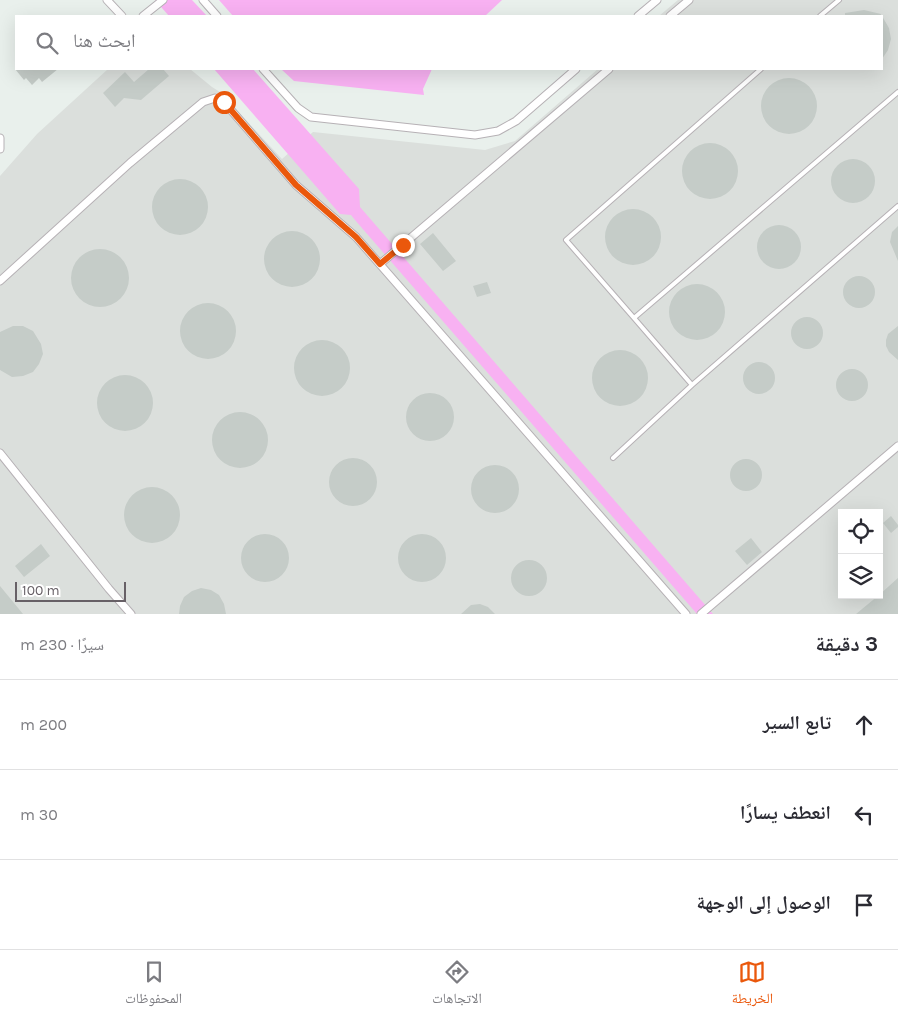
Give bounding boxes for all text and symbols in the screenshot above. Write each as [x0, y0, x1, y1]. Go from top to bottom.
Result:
search box [15, 15, 883, 70]
icon: search [33, 29, 61, 57]
text: ابحث هنا [73, 30, 135, 52]
route start [213, 91, 236, 114]
route end [392, 234, 415, 257]
map controls [838, 509, 883, 599]
button: locate [838, 509, 883, 554]
button: layers [838, 554, 883, 599]
scale bar [15, 579, 126, 602]
text: 100 m [22, 582, 60, 599]
text: 3 دقيقة [816, 632, 878, 656]
text: سيرًا · 230 m [20, 635, 104, 654]
icon: ahead [850, 711, 878, 739]
text: تابع السير [763, 712, 831, 734]
text: 200 m [20, 715, 67, 734]
icon: left [850, 801, 878, 829]
text: انعطف يسارًا [740, 802, 831, 824]
text: 30 m [20, 805, 58, 824]
icon: arrive [850, 891, 878, 919]
text: الوصول إلى الوجهة [696, 892, 831, 914]
tab: المحفوظات [125, 958, 182, 1012]
tab: الاتجاهات [432, 958, 482, 1012]
tab: الخريطة [732, 958, 773, 1012]

